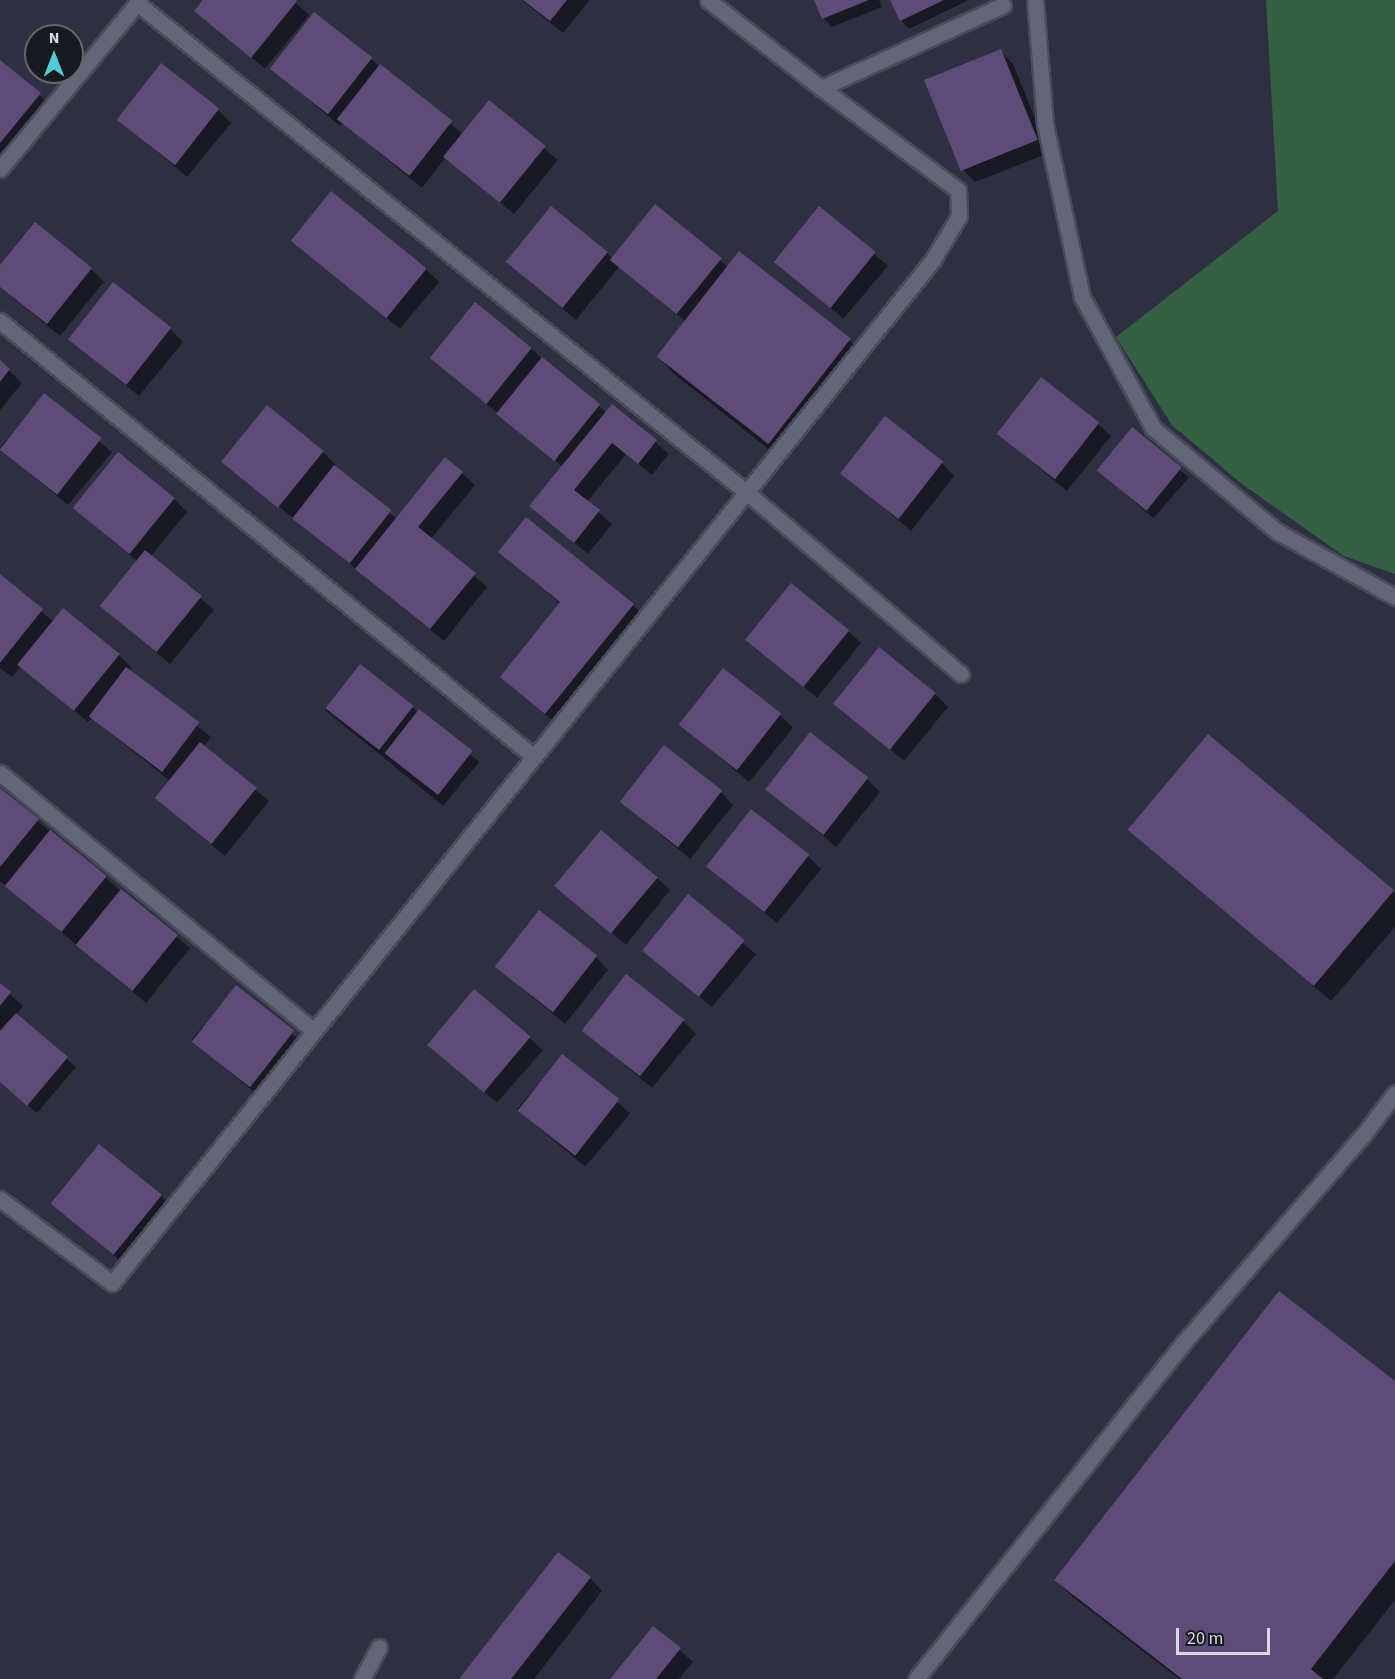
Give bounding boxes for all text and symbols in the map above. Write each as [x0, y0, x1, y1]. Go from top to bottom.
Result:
north arrow [24, 24, 84, 84]
text: N [49, 27, 59, 49]
scale bar [1179, 1616, 1274, 1654]
text: 20 m [1187, 1626, 1223, 1651]

